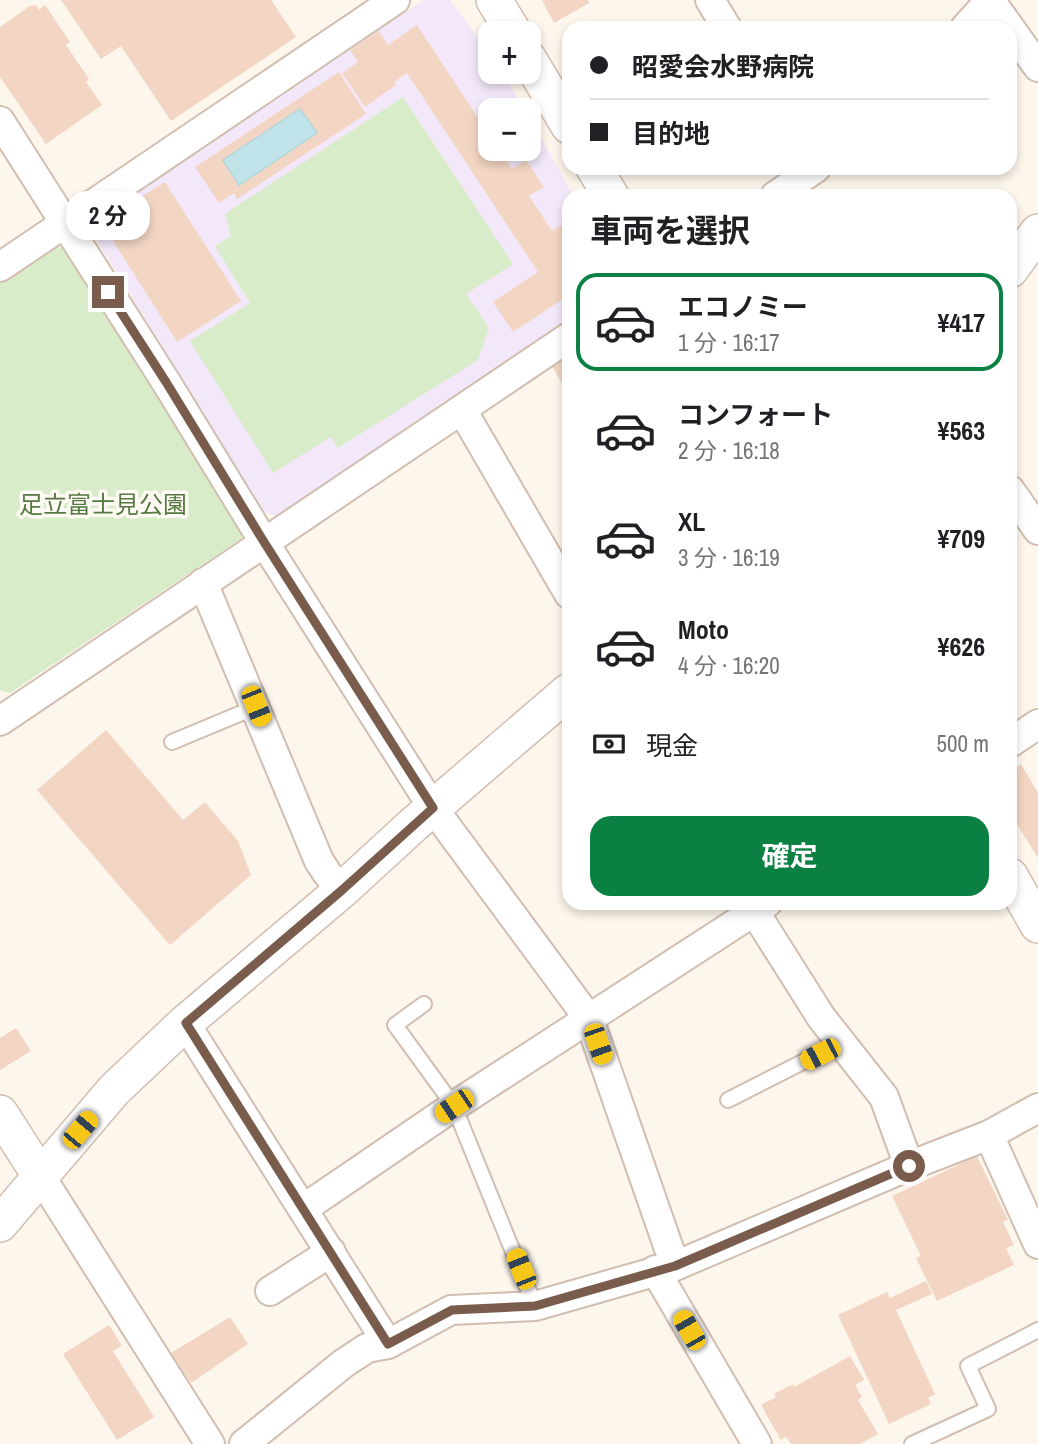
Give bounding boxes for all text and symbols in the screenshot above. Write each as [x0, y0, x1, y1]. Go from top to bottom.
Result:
map controls [478, 21, 541, 161]
button: + [478, 21, 541, 84]
text: 昭愛会水野病院 [632, 49, 814, 84]
button: − [478, 98, 541, 161]
text: 目的地 [632, 116, 710, 151]
callout: 2 分 [66, 190, 150, 240]
text: 2 分 [89, 200, 127, 231]
text: 車両を選択 [590, 209, 750, 252]
route end [92, 276, 124, 308]
text: エコノミー [678, 289, 808, 324]
icon: car [594, 291, 657, 354]
text: ¥417 [938, 305, 985, 340]
text: 1 分 · 16:17 [678, 327, 780, 358]
text: コンフォート [678, 397, 833, 432]
icon: car [594, 399, 657, 462]
text: ¥563 [938, 413, 985, 448]
text: 2 分 · 16:18 [678, 435, 780, 466]
park label: 足立富士見公園 [19, 488, 187, 520]
text: XL [678, 504, 705, 539]
icon: car [594, 507, 657, 570]
text: ¥709 [938, 521, 985, 556]
text: 3 分 · 16:19 [678, 542, 780, 573]
text: Moto [678, 612, 729, 647]
icon: car [594, 615, 657, 678]
text: ¥626 [938, 629, 985, 664]
text: 4 分 · 16:20 [678, 650, 780, 681]
car [239, 683, 274, 729]
icon: cash [590, 725, 628, 763]
text: 現金 [646, 728, 698, 763]
text: 500 m [937, 728, 989, 759]
button: 確定 [590, 816, 989, 896]
car [582, 1021, 615, 1067]
car [797, 1035, 844, 1073]
car [431, 1086, 478, 1126]
car [59, 1107, 102, 1153]
route start [893, 1150, 925, 1182]
car [504, 1246, 539, 1292]
car [670, 1307, 709, 1353]

